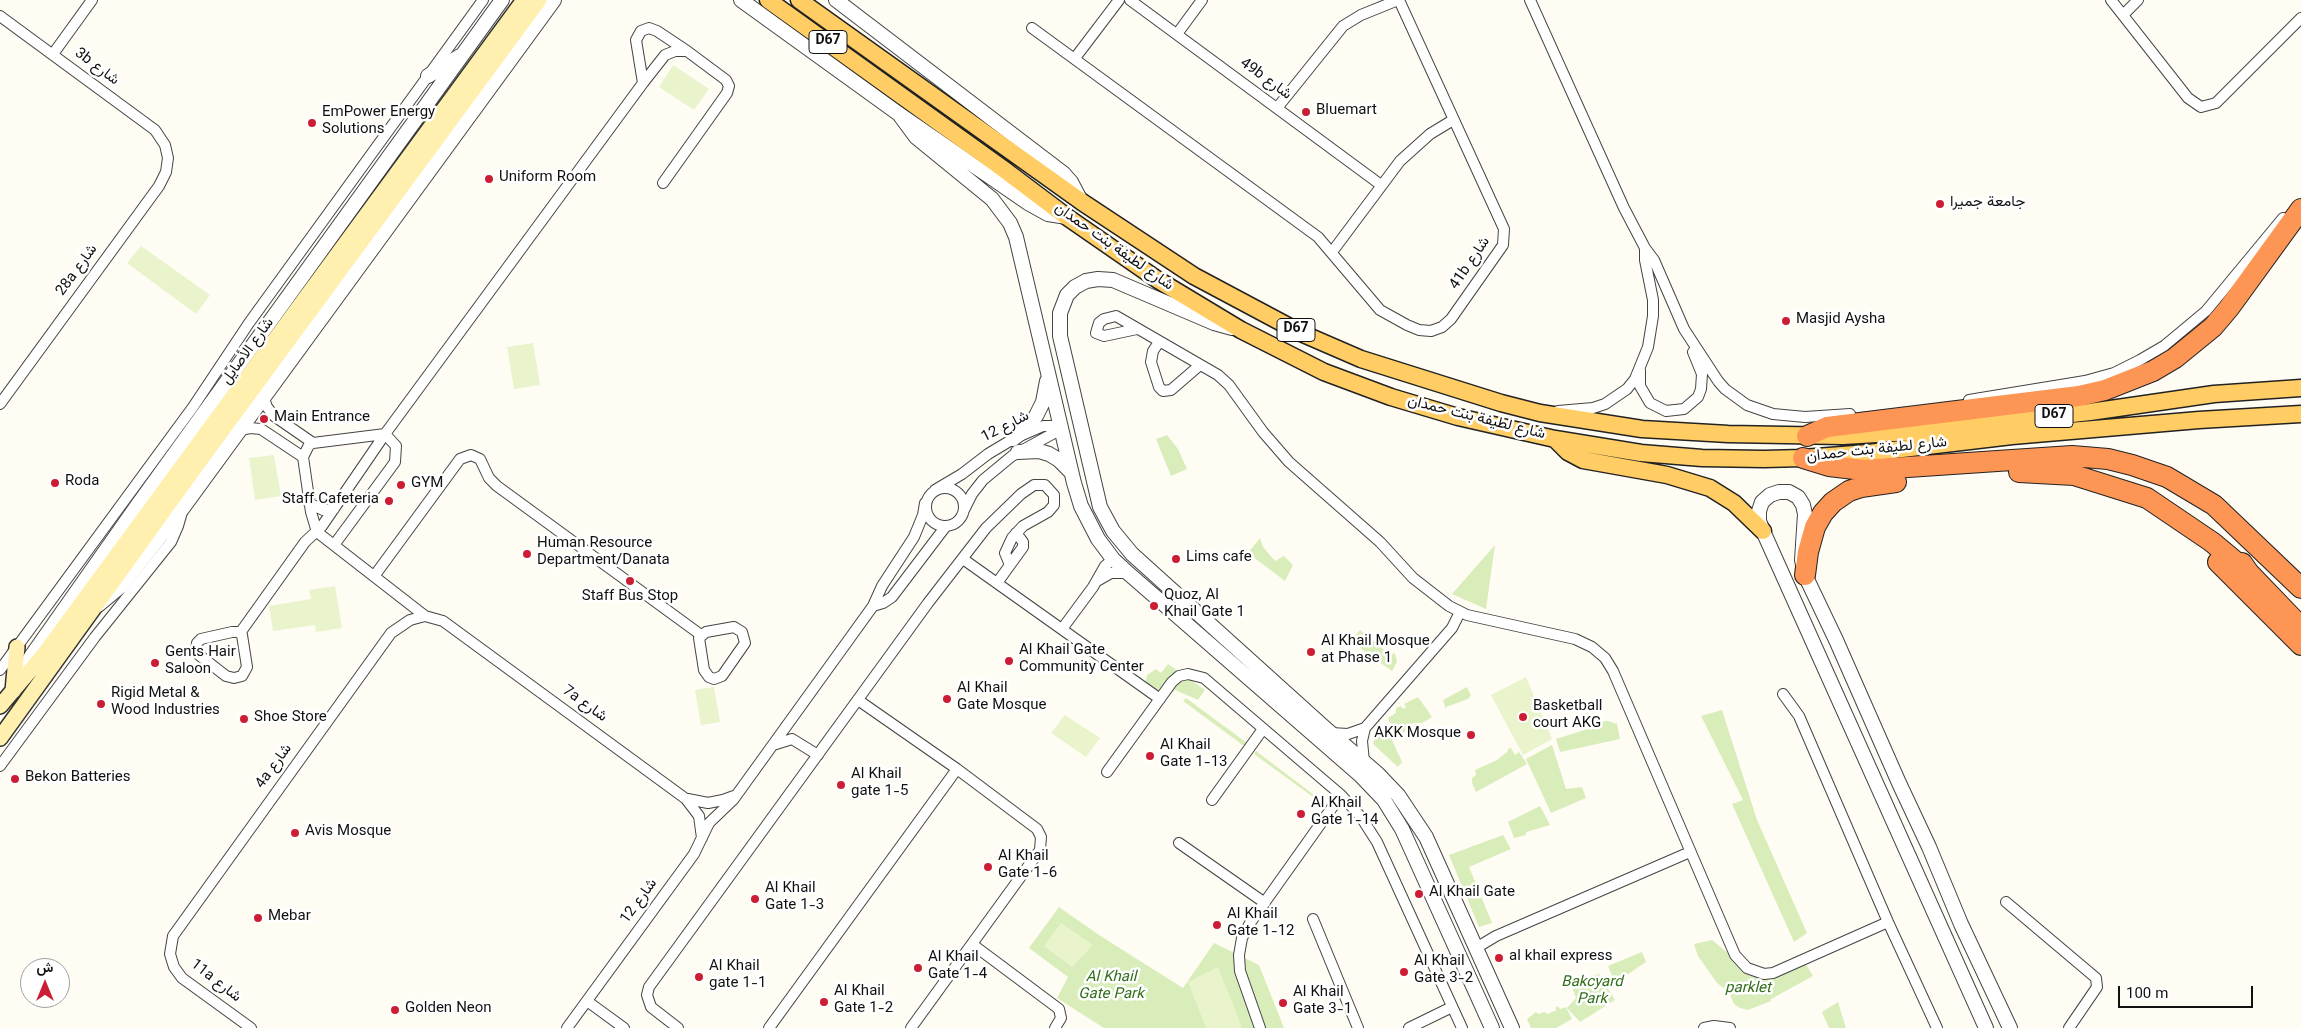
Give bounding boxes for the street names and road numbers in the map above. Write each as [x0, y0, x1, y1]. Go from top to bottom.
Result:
road number: D67 [809, 31, 847, 54]
street label: 3b شارع [70, 45, 122, 91]
street label: 49b شارع [1236, 55, 1294, 105]
street label: شارع لطيفة بنت حمدان [1050, 200, 1176, 296]
street label: 41b شارع [1447, 234, 1495, 294]
street label: 28a شارع [53, 242, 103, 300]
street label: شارع الأصايل [219, 315, 279, 389]
road number: D67 [1277, 318, 1315, 342]
street label: شارع لطيفة بنت حمدان [1405, 393, 1547, 445]
road number: D67 [2035, 404, 2073, 428]
street label: شارع 12 [979, 408, 1033, 448]
street label: شارع لطيفة بنت حمدان [1806, 435, 1948, 467]
street label: 7a شارع [558, 683, 610, 727]
street label: 4a شارع [253, 741, 297, 793]
street label: شارع 12 [618, 876, 662, 928]
street label: 11a شارع [186, 957, 244, 1007]

